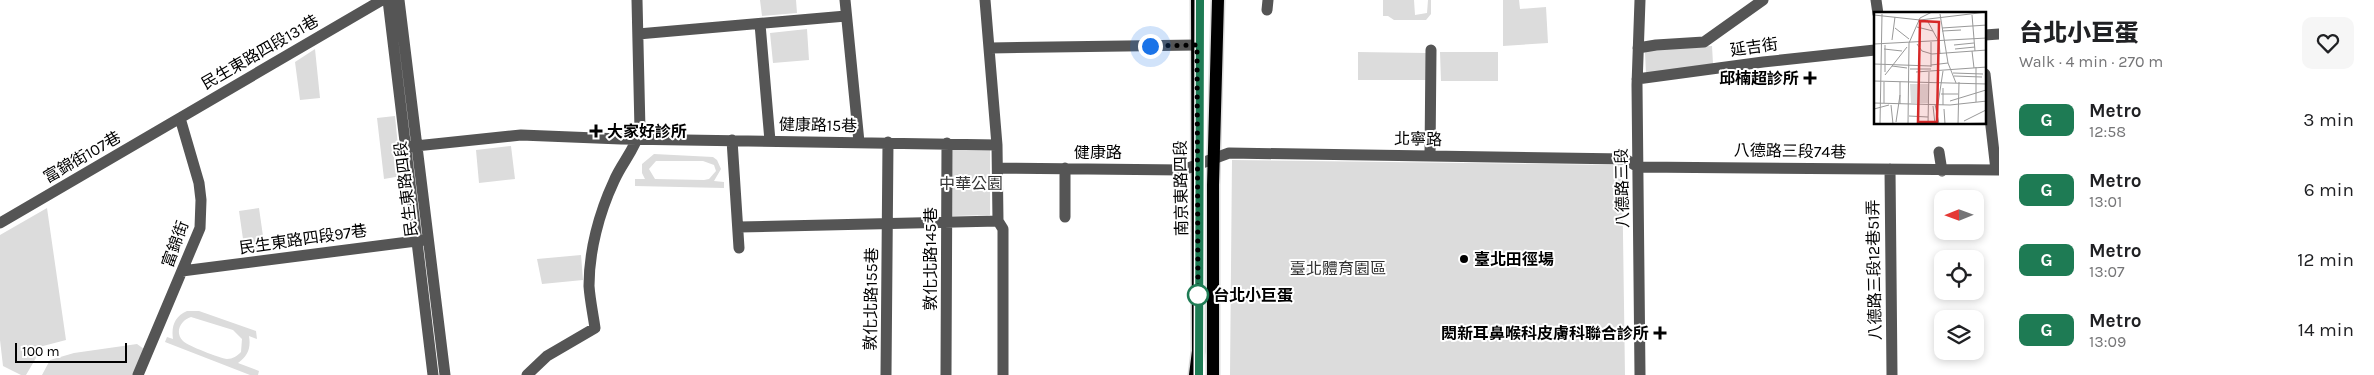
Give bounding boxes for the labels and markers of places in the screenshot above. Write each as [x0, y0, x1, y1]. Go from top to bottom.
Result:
place label: 邱楠超診所 [1719, 69, 1799, 88]
marker: 邱楠超診所 [1803, 71, 1817, 85]
place label: 大家好診所 [607, 122, 687, 141]
marker: 大家好診所 [589, 124, 603, 138]
place label: 臺北田徑場 [1474, 250, 1554, 269]
marker: 臺北田徑場 [1458, 253, 1470, 265]
marker: 台北小巨蛋 [1187, 284, 1209, 306]
place label: 台北小巨蛋 [1213, 286, 1293, 305]
place label: 閎新耳鼻喉科皮膚科聯合診所 [1441, 324, 1649, 343]
marker: 閎新耳鼻喉科皮膚科聯合診所 [1653, 326, 1667, 340]

